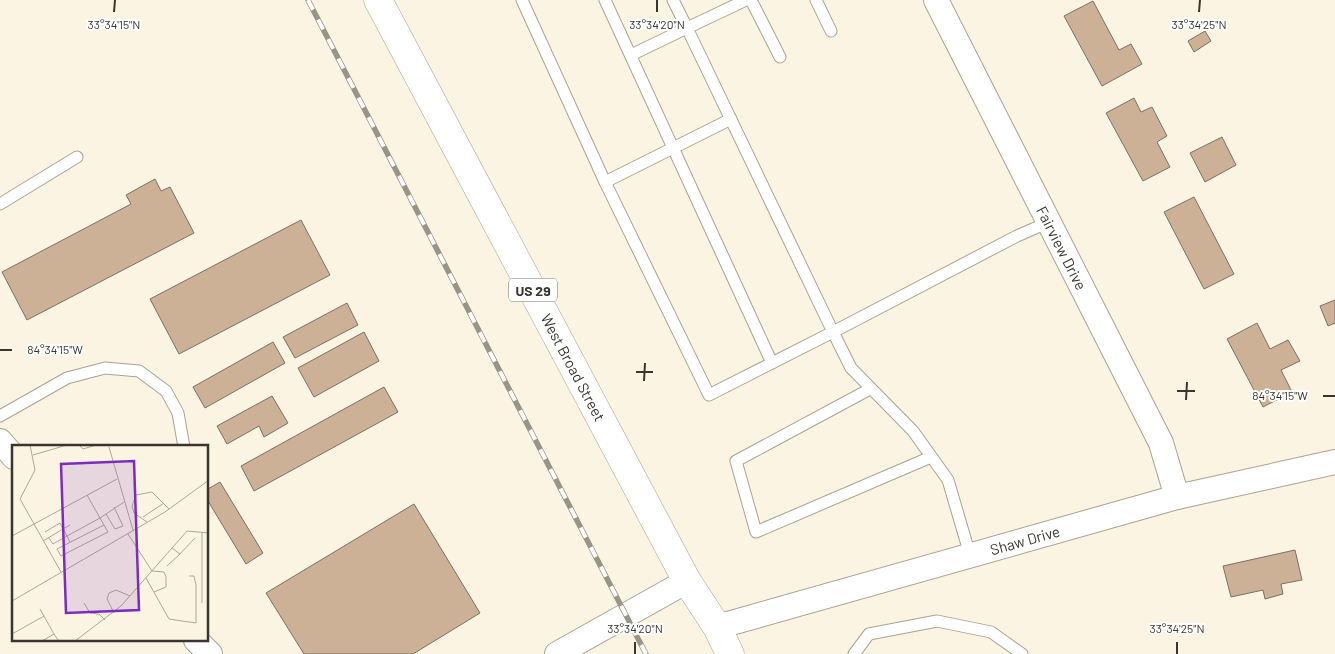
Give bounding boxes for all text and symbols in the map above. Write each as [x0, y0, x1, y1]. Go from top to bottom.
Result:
text: 33°34'15"N [88, 17, 140, 31]
text: 33°34'20"N [629, 17, 685, 31]
text: 33°34'25"N [1172, 17, 1227, 31]
street label: Fairview Drive [1033, 203, 1091, 293]
road number: US 29 [509, 278, 557, 302]
street label: West Broad Street [537, 311, 609, 424]
text: 84°34'15"W [27, 342, 83, 356]
text: 84°34'15"W [1252, 388, 1308, 402]
inset map [12, 445, 209, 642]
street label: Shaw Drive [988, 522, 1062, 558]
text: 33°34'20"N [607, 621, 663, 635]
text: 33°34'25"N [1150, 621, 1205, 635]

